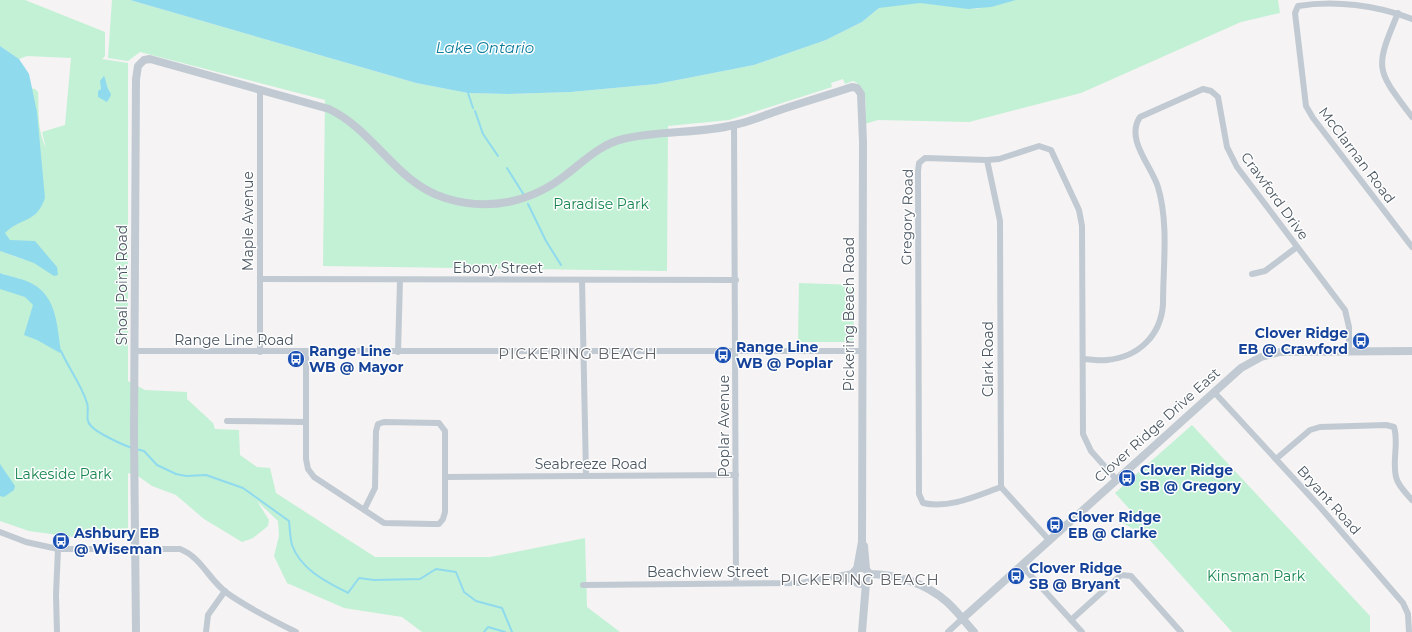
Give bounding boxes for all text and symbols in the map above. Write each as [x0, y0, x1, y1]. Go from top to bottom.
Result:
water label: Lake Ontario [436, 38, 534, 57]
street label: McClarnan Road [1315, 103, 1399, 207]
street label: Crawford Drive [1237, 149, 1313, 243]
street label: Gregory Road [897, 169, 917, 265]
street label: Maple Avenue [239, 171, 257, 271]
park label: Paradise Park [553, 195, 649, 213]
street label: Shoal Point Road [113, 225, 131, 345]
street label: Pickering Beach Road [840, 237, 858, 391]
street label: Ebony Street [453, 259, 544, 277]
street label: Clark Road [979, 321, 997, 397]
place label: Clover Ridge EB @ Crawford [1238, 324, 1348, 358]
street label: Range Line Road [174, 331, 294, 349]
bus stop icon: Clover Ridge EB @ Crawford [1351, 331, 1371, 351]
place label: Range Line WB @ Poplar [736, 338, 833, 372]
place label: Range Line WB @ Mayor [309, 342, 403, 376]
district label: PICKERING BEACH [498, 344, 658, 363]
bus stop icon: Range Line WB @ Poplar [713, 345, 733, 365]
bus stop icon: Range Line WB @ Mayor [286, 349, 306, 369]
street label: Clover Ridge Drive East [1090, 364, 1224, 486]
street label: Poplar Avenue [715, 375, 733, 477]
street label: Seabreeze Road [535, 455, 647, 473]
place label: Clover Ridge SB @ Gregory [1140, 461, 1242, 495]
street label: Bryant Road [1293, 462, 1365, 538]
park label: Lakeside Park [14, 465, 112, 483]
bus stop icon: Clover Ridge SB @ Gregory [1117, 468, 1137, 488]
place label: Clover Ridge EB @ Clarke [1068, 508, 1161, 542]
bus stop icon: Clover Ridge EB @ Clarke [1045, 515, 1065, 535]
place label: Ashbury EB @ Wiseman [73, 524, 162, 558]
bus stop icon: Ashbury EB @ Wiseman [51, 531, 71, 551]
place label: Clover Ridge SB @ Bryant [1029, 559, 1122, 593]
street label: Beachview Street [647, 563, 769, 581]
bus stop icon: Clover Ridge SB @ Bryant [1006, 566, 1026, 586]
park label: Kinsman Park [1207, 567, 1306, 585]
district label: PICKERING BEACH [780, 570, 940, 589]

